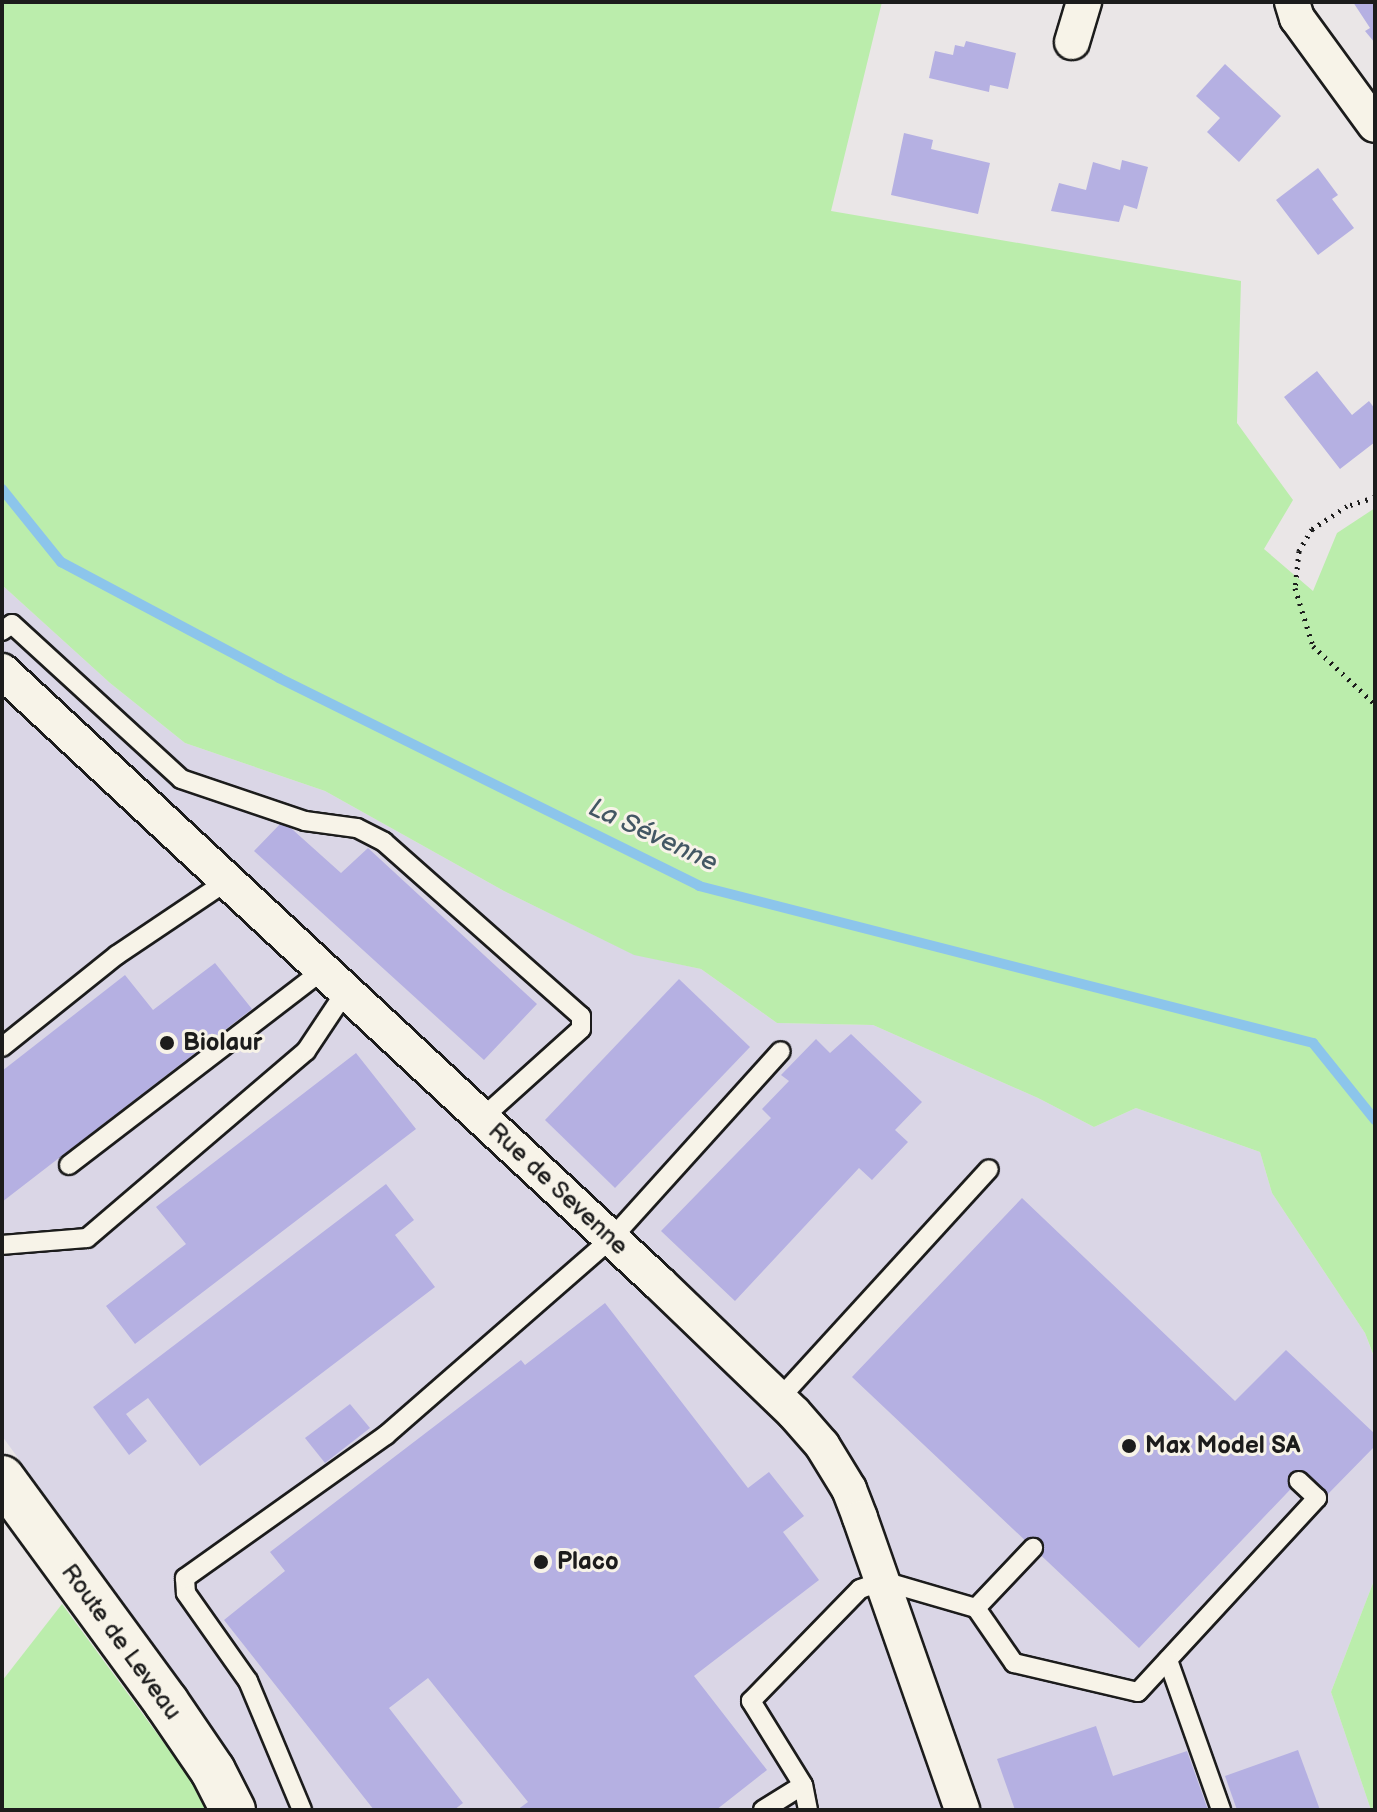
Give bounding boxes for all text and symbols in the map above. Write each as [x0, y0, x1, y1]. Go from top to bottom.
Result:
water label: La Sévenne [584, 793, 722, 879]
place label: Biolaur [183, 1029, 262, 1057]
marker: Biolaur [158, 1034, 176, 1052]
street label: Rue de Sevenne [482, 1117, 634, 1261]
place label: Max Model SA [1145, 1432, 1300, 1460]
marker: Max Model SA [1120, 1437, 1138, 1455]
place label: Placo [557, 1548, 619, 1576]
marker: Placo [532, 1553, 550, 1571]
street label: Route de Leveau [55, 1559, 187, 1725]

